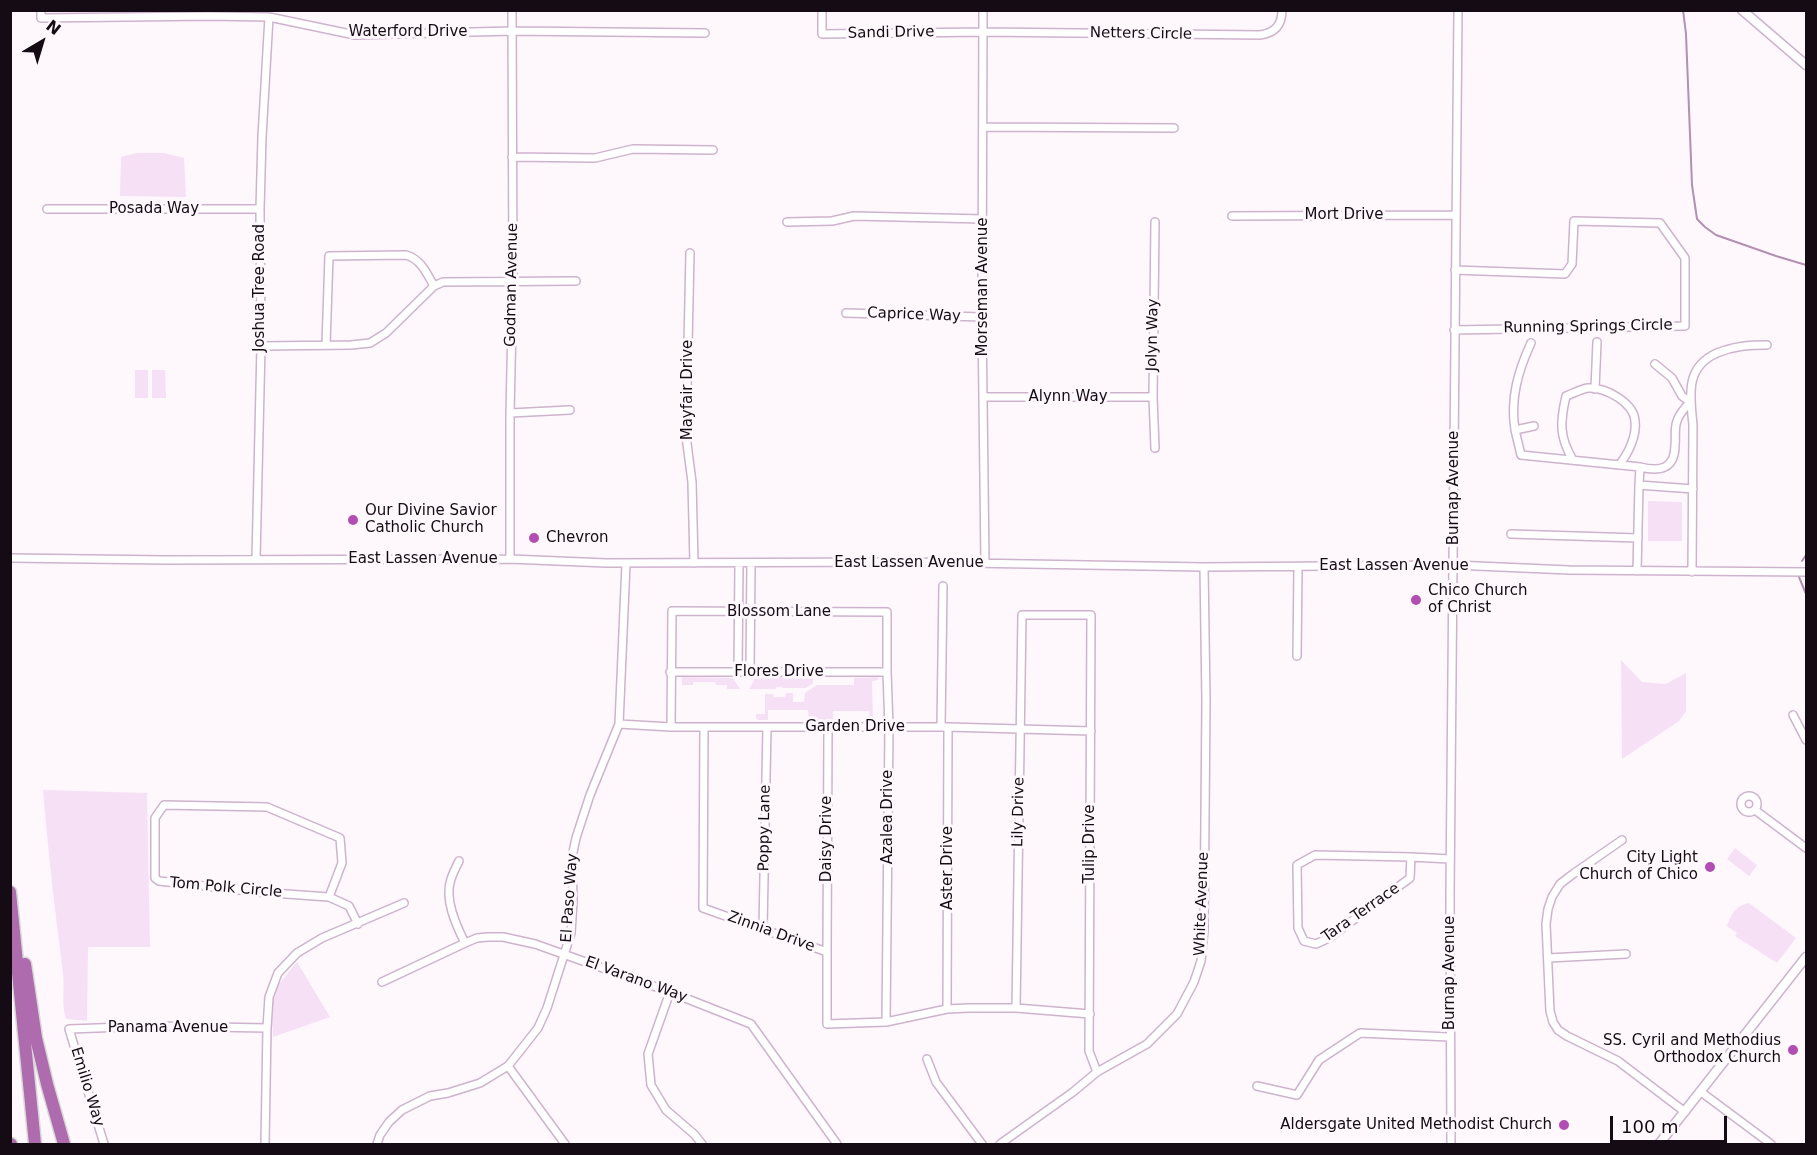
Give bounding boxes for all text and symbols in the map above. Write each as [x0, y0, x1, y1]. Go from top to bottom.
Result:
north arrow [12, 12, 72, 72]
text: N [42, 16, 65, 39]
street label: Waterford Drive [349, 23, 467, 41]
street label: Sandi Drive [848, 23, 934, 43]
street label: Netters Circle [1090, 24, 1192, 44]
street label: Posada Way [109, 200, 199, 218]
street label: Mort Drive [1305, 206, 1383, 224]
street label: Morseman Avenue [974, 217, 992, 357]
street label: Godman Avenue [502, 223, 522, 347]
street label: Joshua Tree Road [251, 224, 269, 352]
street label: Jolyn Way [1143, 298, 1163, 372]
street label: Caprice Way [867, 304, 961, 326]
street label: Running Springs Circle [1503, 317, 1673, 337]
street label: Mayfair Drive [679, 340, 697, 440]
street label: Alynn Way [1028, 388, 1108, 406]
street label: Burnap Avenue [1445, 431, 1463, 545]
place label: Our Divine Savior Catholic Church [365, 502, 497, 537]
marker: Our Divine Savior Catholic Church [346, 513, 360, 527]
place label: Chevron [546, 529, 609, 547]
marker: Chevron [527, 531, 541, 545]
street label: East Lassen Avenue [348, 550, 498, 568]
street label: East Lassen Avenue [834, 554, 984, 572]
street label: East Lassen Avenue [1319, 557, 1469, 575]
place label: Chico Church of Christ [1428, 582, 1527, 617]
marker: Chico Church of Christ [1409, 593, 1423, 607]
street label: Blossom Lane [727, 603, 831, 621]
street label: Flores Drive [734, 663, 824, 681]
street label: Garden Drive [805, 718, 905, 736]
street label: Azalea Drive [879, 770, 897, 864]
street label: Lily Drive [1009, 777, 1029, 847]
street label: Poppy Lane [755, 785, 775, 871]
street label: Daisy Drive [818, 796, 836, 882]
street label: Tulip Drive [1081, 804, 1099, 884]
street label: Aster Drive [939, 826, 957, 910]
place label: City Light Church of Chico [1579, 849, 1698, 884]
street label: White Avenue [1191, 852, 1213, 956]
street label: El Paso Way [558, 853, 582, 943]
marker: City Light Church of Chico [1703, 860, 1717, 874]
street label: Tom Polk Circle [169, 874, 283, 902]
street label: Tara Terrace [1319, 880, 1403, 946]
street label: Zinnia Drive [725, 908, 817, 956]
street label: Burnap Avenue [1441, 916, 1459, 1030]
street label: El Varano Way [582, 953, 690, 1007]
street label: Panama Avenue [108, 1019, 228, 1037]
place label: SS. Cyril and Methodius Orthodox Church [1603, 1032, 1781, 1067]
marker: SS. Cyril and Methodius Orthodox Church [1786, 1043, 1800, 1057]
street label: Emilio Way [66, 1045, 108, 1129]
scale bar [1613, 1104, 1730, 1142]
place label: Aldersgate United Methodist Church [1280, 1116, 1552, 1134]
text: 100 m [1621, 1116, 1679, 1137]
marker: Aldersgate United Methodist Church [1557, 1118, 1571, 1132]

